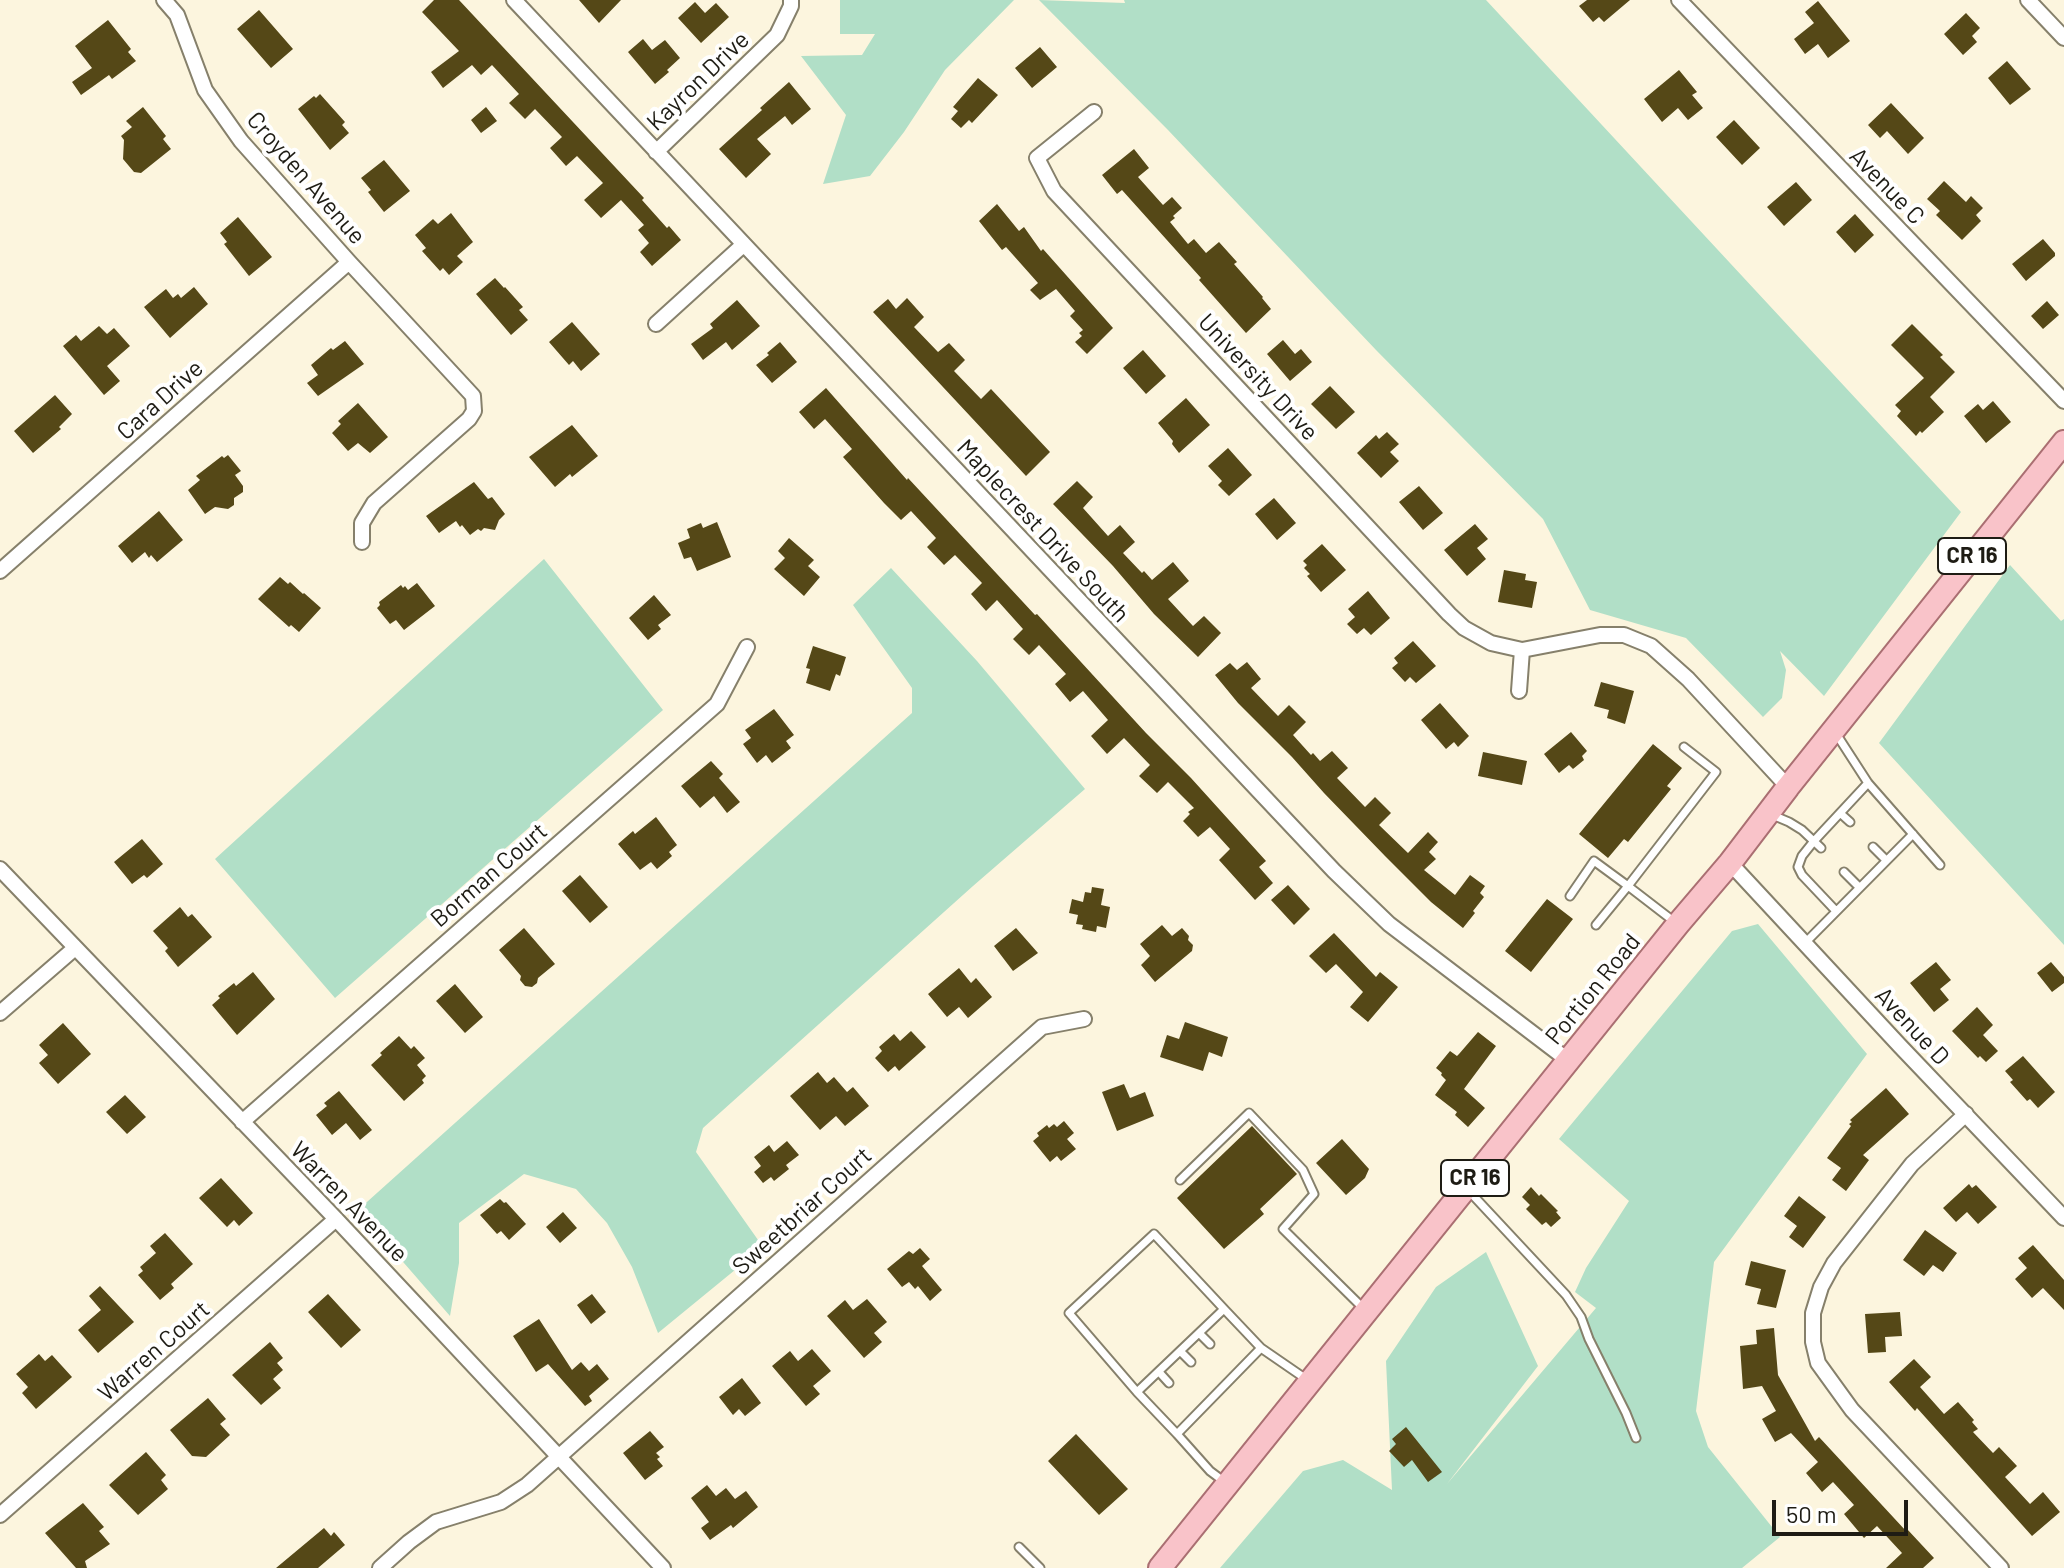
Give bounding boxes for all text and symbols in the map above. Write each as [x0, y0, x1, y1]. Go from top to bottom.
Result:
street label: Kayron Drive [641, 25, 755, 137]
street label: Croyden Avenue [241, 106, 371, 250]
street label: Avenue C [1843, 142, 1931, 230]
street label: University Drive [1192, 308, 1324, 446]
street label: Cara Drive [111, 354, 209, 446]
street label: Maplecrest Drive South [951, 434, 1135, 628]
road number: CR 16 [1938, 538, 2006, 574]
street label: Borman Court [425, 817, 553, 933]
street label: Portion Road [1539, 928, 1647, 1050]
street label: Avenue D [1869, 981, 1955, 1071]
street label: Warren Avenue [284, 1136, 414, 1268]
street label: Sweetbriar Court [727, 1141, 877, 1281]
road number: CR 16 [1441, 1160, 1509, 1196]
street label: Warren Court [92, 1295, 216, 1407]
scale bar [1776, 1484, 1912, 1534]
text: 50 m [1786, 1499, 1837, 1528]

